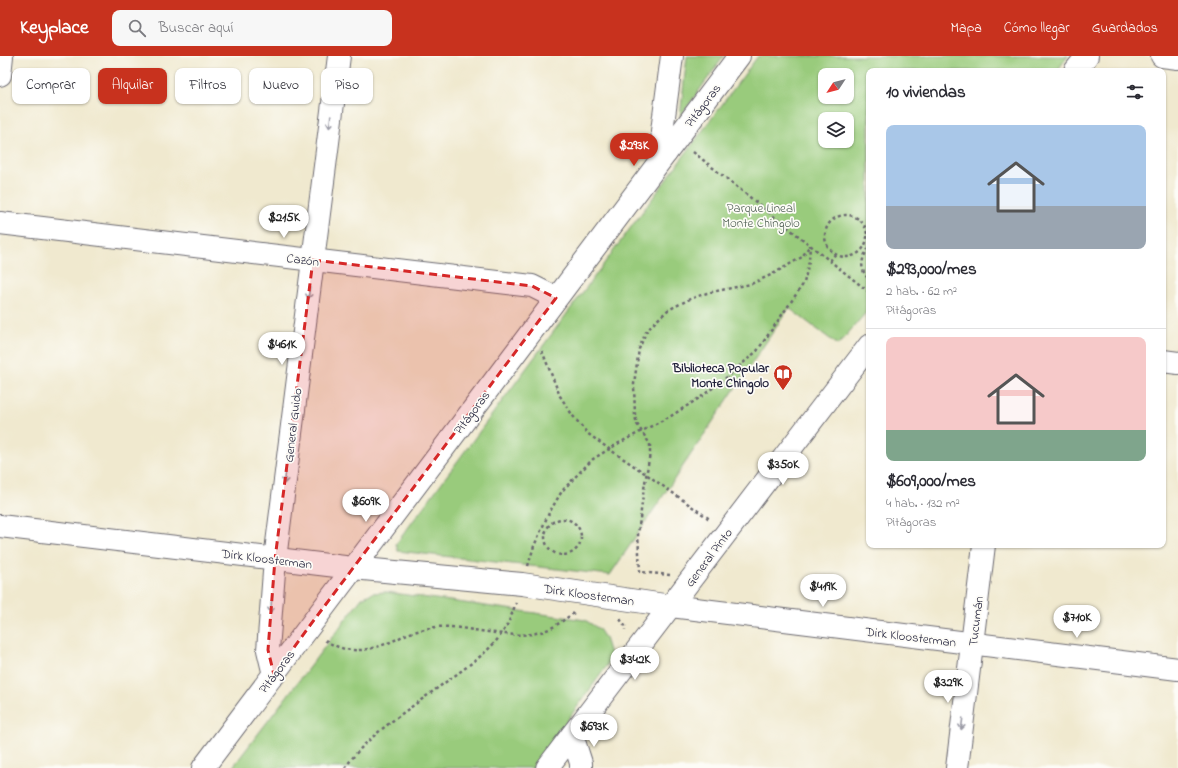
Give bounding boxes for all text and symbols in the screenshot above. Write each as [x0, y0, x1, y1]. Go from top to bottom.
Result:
search box [112, 10, 392, 46]
text: Keyplace [20, 15, 88, 42]
icon: search [126, 17, 148, 39]
text: Buscar aquí [158, 17, 233, 39]
text: Mapa [951, 18, 982, 39]
text: Cómo llegar [1004, 18, 1070, 39]
text: Guardados [1092, 18, 1158, 39]
chip: Comprar [12, 68, 90, 104]
chip: Alquilar [98, 68, 167, 104]
chip: Filtros [175, 68, 241, 104]
chip: Nuevo [249, 68, 313, 104]
chip: Piso [321, 68, 373, 104]
north arrow [818, 68, 854, 104]
map controls [818, 68, 854, 148]
street label: Pitágoras [680, 80, 727, 132]
text: 10 viviendas [886, 80, 966, 105]
icon: filters [1124, 81, 1146, 103]
button: layers [818, 112, 854, 148]
one-way arrow [326, 116, 334, 129]
pin: $293K [606, 133, 662, 167]
text: $293K [619, 136, 649, 155]
icon: home [980, 151, 1052, 223]
park label: Parque Lineal Monte Chingolo [722, 199, 800, 234]
pin: $215K [256, 205, 312, 239]
text: $215K [268, 208, 300, 227]
street label: Cazón [285, 249, 320, 272]
text: $293,000/mes [886, 257, 977, 282]
text: 2 hab. · 62 m² [886, 282, 957, 301]
one-way arrow [305, 286, 313, 299]
text: Pitágoras [886, 301, 936, 320]
pin: $461K [254, 332, 310, 366]
text: $461K [267, 335, 297, 354]
place label: Biblioteca Popular Monte Chingolo [672, 359, 770, 395]
library icon: Biblioteca Popular Monte Chingolo [772, 363, 794, 391]
icon: home [980, 363, 1052, 435]
street label: General Guido [280, 387, 307, 463]
street label: Pitágoras [449, 387, 496, 439]
pin: $350K [755, 452, 811, 486]
text: $350K [767, 455, 799, 474]
text: $609,000/mes [886, 469, 976, 494]
one-way arrow [281, 471, 289, 484]
pin: $609K [338, 489, 394, 523]
text: $609K [351, 492, 381, 511]
text: 4 hab. · 132 m² [886, 494, 960, 513]
text: Pitágoras [886, 513, 936, 532]
street label: General Pinto [681, 524, 738, 591]
street label: Dirk Kloosterman [219, 544, 313, 574]
pin: $419K [795, 574, 851, 608]
text: $419K [809, 577, 837, 596]
street label: Dirk Kloosterman [541, 580, 635, 611]
street label: Tucumán [964, 595, 989, 647]
one-way arrow [268, 600, 275, 613]
pin: $710K [1049, 605, 1105, 639]
text: $710K [1062, 608, 1092, 627]
street label: Dirk Kloosterman [863, 622, 957, 652]
street label: Pitágoras [254, 646, 301, 698]
pin: $342K [607, 647, 663, 681]
text: $342K [619, 650, 651, 669]
pin: $329K [920, 670, 976, 704]
text: $329K [933, 673, 963, 692]
pin: $693K [566, 714, 622, 748]
text: $693K [579, 717, 609, 736]
one-way arrow [959, 717, 966, 730]

